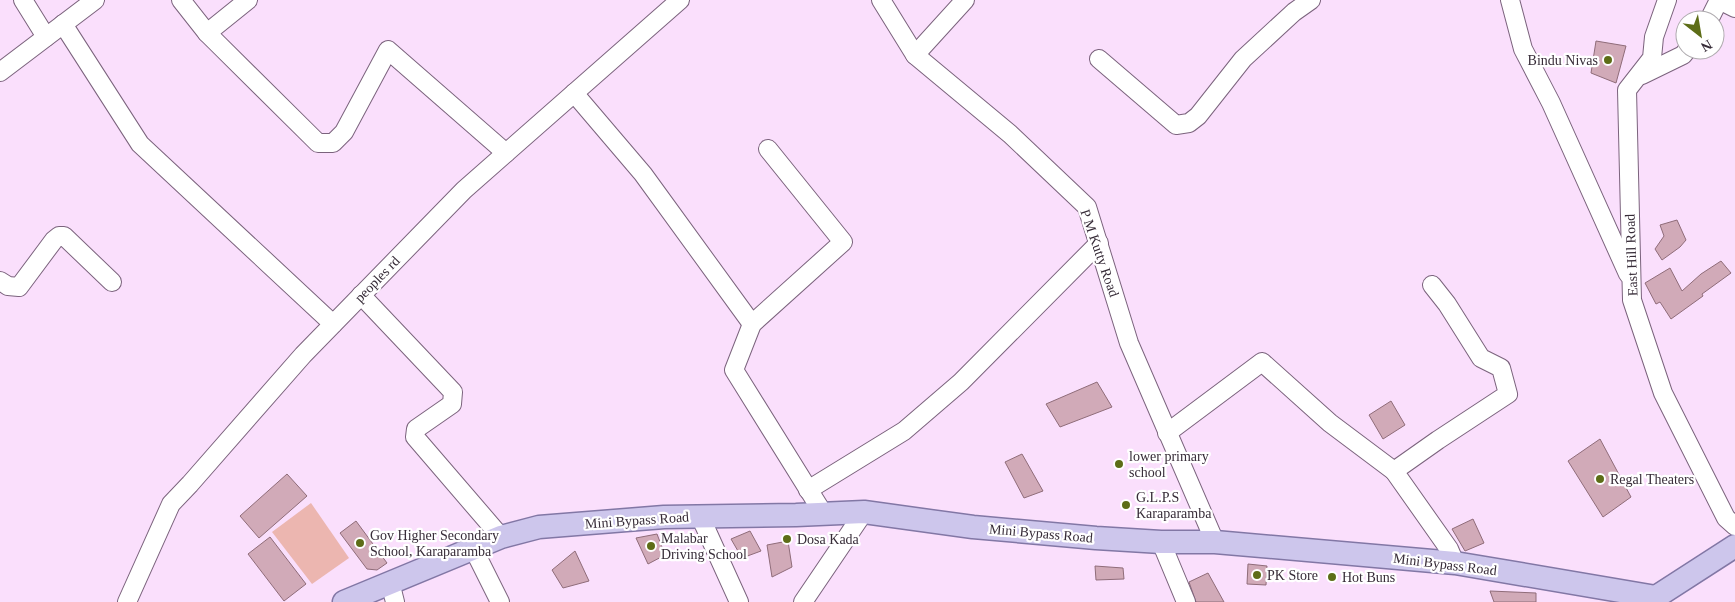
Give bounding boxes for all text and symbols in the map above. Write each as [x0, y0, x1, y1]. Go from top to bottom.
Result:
north arrow [1675, 10, 1725, 60]
text: N [1698, 37, 1715, 55]
place label: Bindu Nivas [1528, 53, 1598, 68]
marker: Bindu Nivas [1602, 54, 1614, 66]
street label: P M Kutty Road [1078, 207, 1122, 299]
street label: East Hill Road [1623, 214, 1640, 296]
street label: peoples rd [352, 253, 403, 305]
place label: lower primary school [1129, 449, 1209, 480]
marker: lower primary school [1113, 458, 1125, 470]
place label: Regal Theaters [1610, 472, 1694, 487]
marker: Regal Theaters [1594, 473, 1606, 485]
place label: G.L.P.S Karaparamba [1136, 490, 1212, 521]
marker: G.L.P.S Karaparamba [1120, 499, 1132, 511]
street label: Mini Bypass Road [585, 509, 690, 532]
street label: Mini Bypass Road [988, 521, 1094, 546]
place label: Gov Higher Secondary School, Karaparamba [370, 528, 499, 559]
place label: Malabar Driving School [661, 531, 747, 562]
place label: Dosa Kada [797, 532, 860, 547]
marker: Dosa Kada [781, 533, 793, 545]
marker: Gov Higher Secondary School, Karaparamba [354, 537, 366, 549]
marker: Malabar Driving School [645, 540, 657, 552]
street label: Mini Bypass Road [1392, 551, 1498, 578]
place label: PK Store [1267, 568, 1318, 583]
marker: PK Store [1251, 569, 1263, 581]
place label: Hot Buns [1342, 570, 1395, 585]
marker: Hot Buns [1326, 571, 1338, 583]

